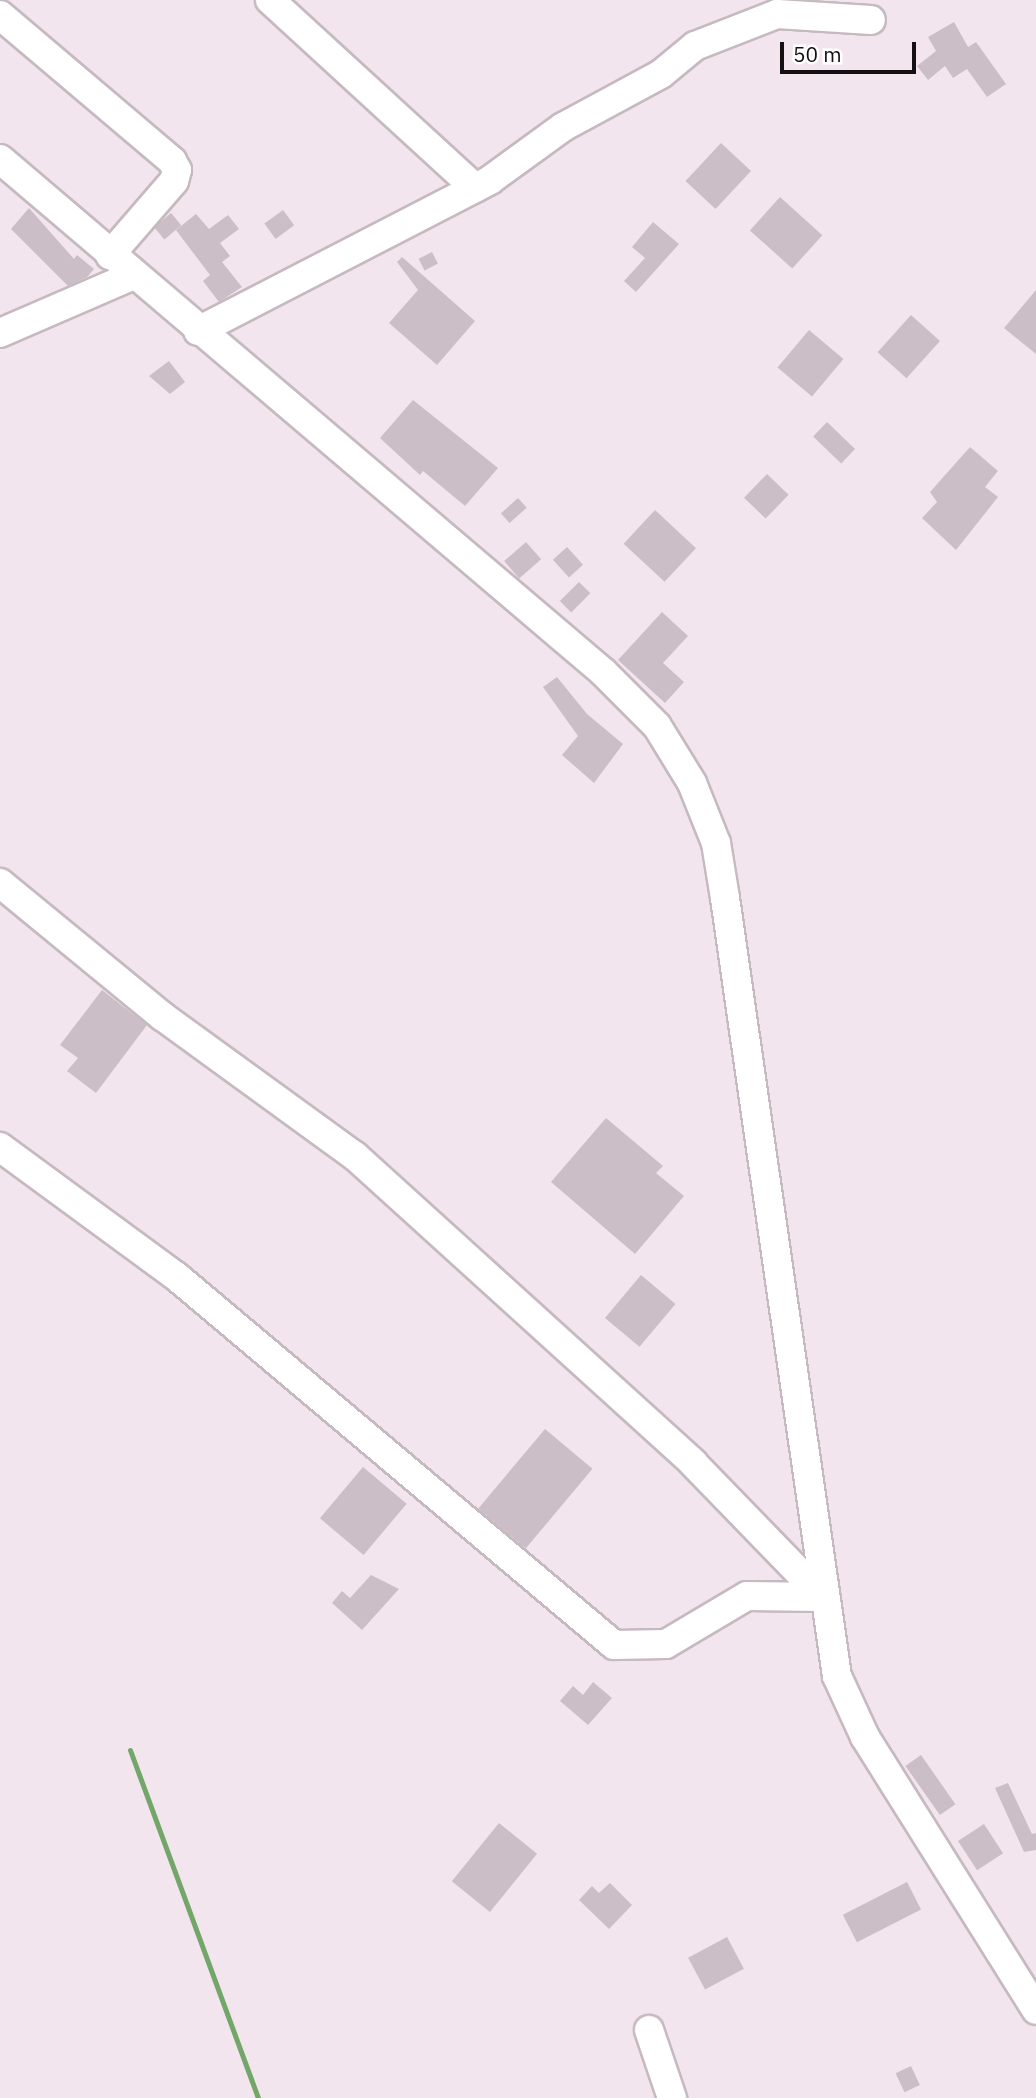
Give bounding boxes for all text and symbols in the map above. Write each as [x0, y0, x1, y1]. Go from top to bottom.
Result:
scale bar [784, 28, 920, 72]
text: 50 m [793, 40, 842, 68]

